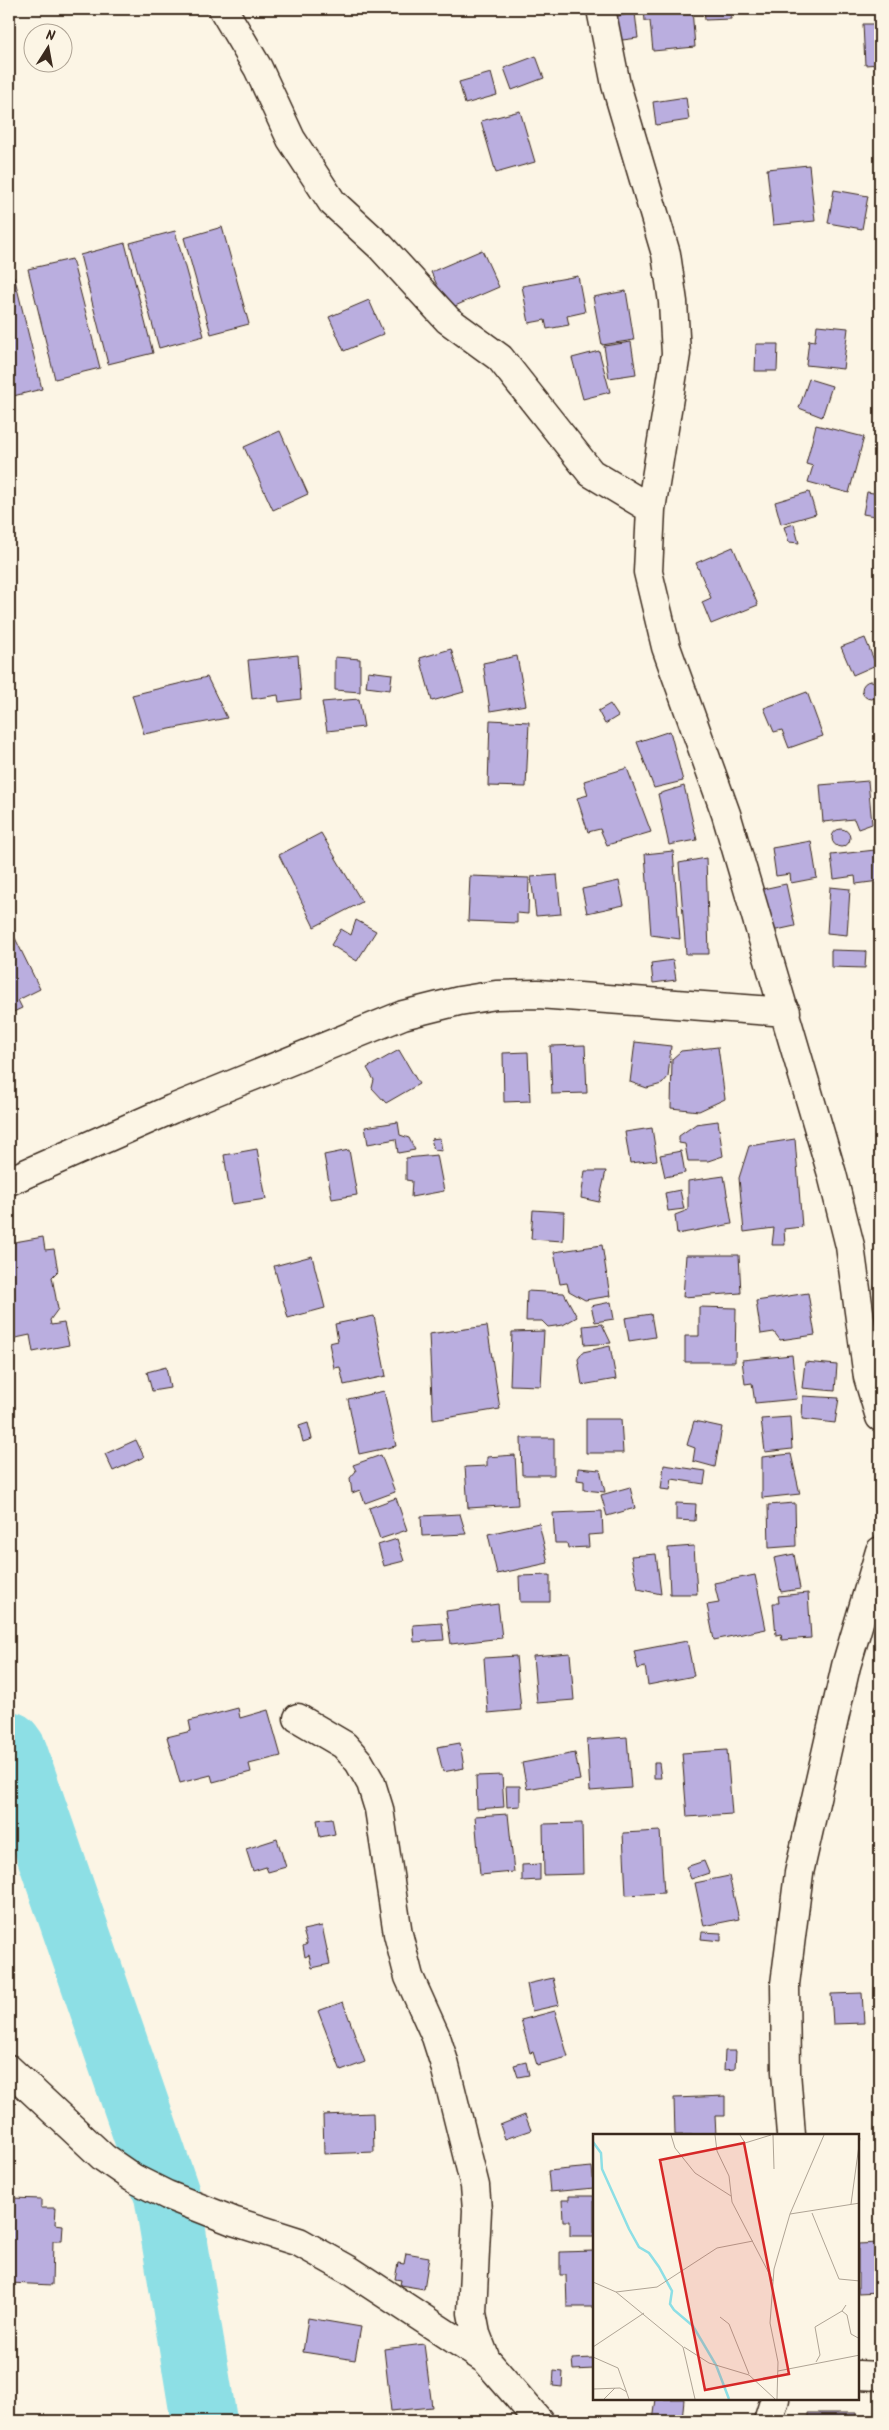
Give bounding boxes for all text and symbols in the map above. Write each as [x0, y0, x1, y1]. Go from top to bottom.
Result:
north arrow [22, 22, 72, 72]
text: N [44, 25, 57, 48]
inset map [593, 2134, 859, 2400]

